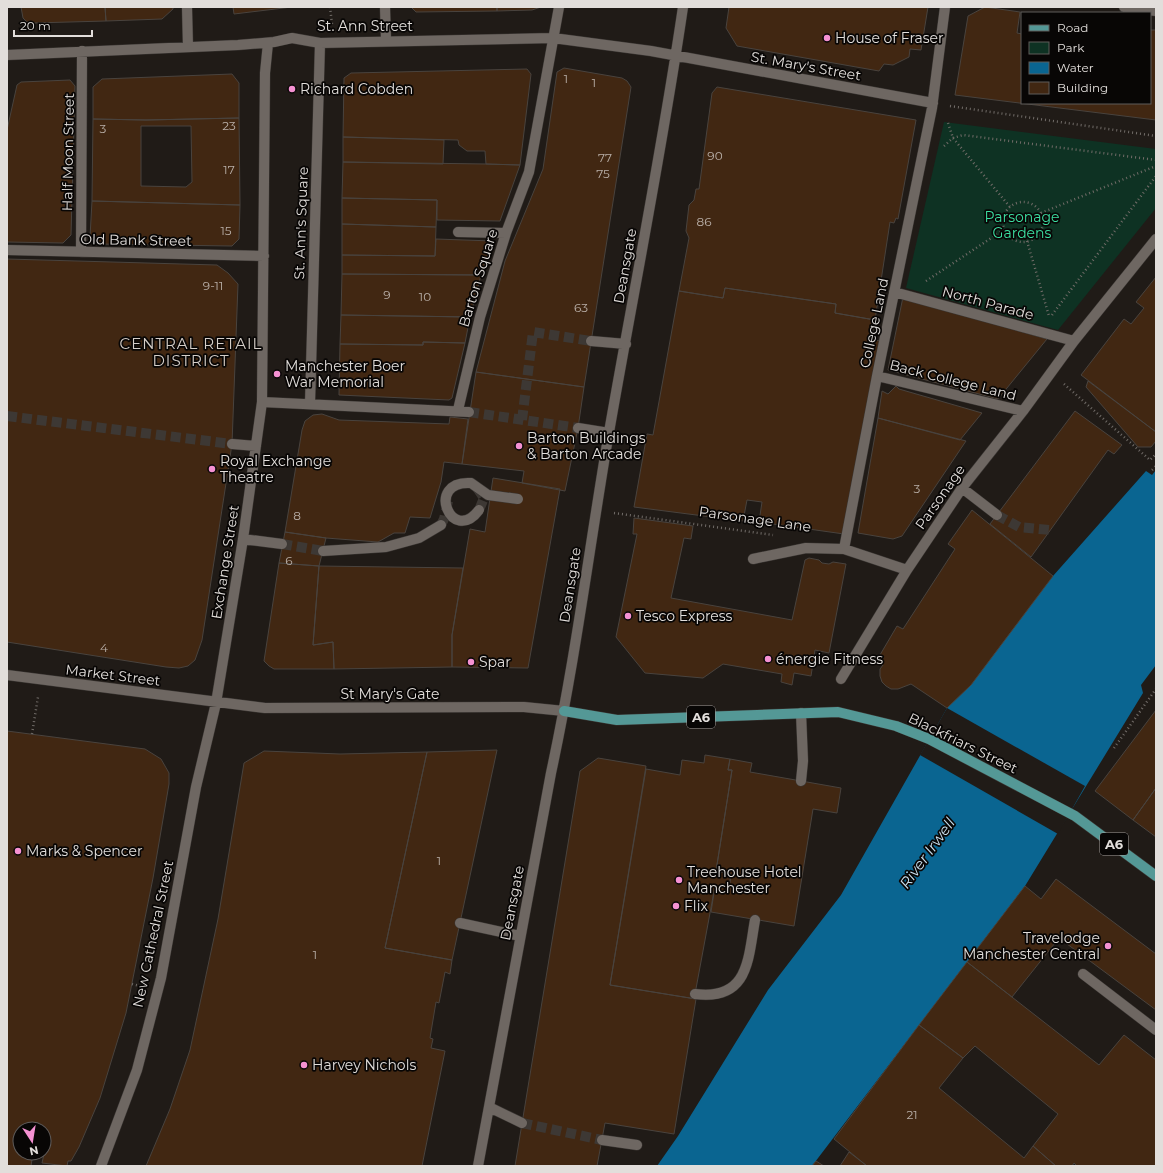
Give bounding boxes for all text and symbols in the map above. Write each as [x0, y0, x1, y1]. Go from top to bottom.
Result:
scale bar [14, 12, 92, 38]
legend [1021, 12, 1151, 104]
street label: St. Ann Street [317, 17, 413, 35]
text: 20 m [20, 18, 51, 33]
text: Road [1057, 20, 1088, 35]
place label: House of Fraser [835, 29, 944, 47]
marker: House of Fraser [822, 33, 832, 43]
text: Park [1057, 40, 1085, 55]
street label: St. Mary's Street [750, 47, 863, 85]
text: Water [1057, 60, 1094, 75]
house number: 1 [564, 71, 568, 86]
house number: 1 [592, 75, 596, 90]
place label: Richard Cobden [300, 80, 413, 98]
text: Building [1057, 80, 1108, 95]
marker: Richard Cobden [287, 84, 297, 94]
street label: Half Moon Street [58, 92, 78, 211]
house number: 23 [222, 118, 236, 133]
house number: 3 [100, 121, 107, 136]
house number: 90 [707, 148, 723, 163]
house number: 77 [598, 150, 612, 165]
house number: 17 [223, 162, 235, 177]
street label: St. Ann's Square [290, 166, 312, 280]
house number: 75 [596, 166, 610, 181]
park label: Parsonage Gardens [984, 208, 1060, 242]
house number: 86 [697, 214, 711, 229]
house number: 15 [220, 223, 232, 238]
street label: Barton Square [455, 227, 501, 329]
street label: Deansgate [610, 227, 640, 305]
street label: Old Bank Street [80, 230, 192, 250]
street label: College Land [856, 276, 892, 370]
house number: 9-11 [203, 278, 223, 293]
street label: North Parade [940, 282, 1036, 324]
house number: 9 [383, 287, 391, 302]
house number: 10 [419, 289, 431, 304]
house number: 63 [574, 300, 588, 315]
district label: CENTRAL RETAIL DISTRICT [120, 334, 262, 370]
street label: Back College Land [888, 356, 1018, 404]
place label: Manchester Boer War Memorial [285, 357, 406, 391]
marker: Manchester Boer War Memorial [272, 369, 282, 379]
place label: Barton Buildings & Barton Arcade [527, 429, 646, 463]
marker: Barton Buildings & Barton Arcade [514, 441, 524, 451]
place label: Royal Exchange Theatre [220, 452, 331, 486]
street label: Parsonage [911, 461, 969, 533]
marker: Royal Exchange Theatre [207, 464, 217, 474]
house number: 3 [914, 481, 921, 496]
street label: Parsonage Lane [698, 502, 812, 536]
street label: Exchange Street [207, 503, 243, 620]
house number: 8 [293, 508, 301, 523]
street label: Deansgate [555, 546, 585, 624]
house number: 6 [285, 553, 293, 568]
place label: Tesco Express [636, 607, 733, 625]
marker: Tesco Express [623, 611, 633, 621]
house number: 4 [100, 640, 108, 655]
place label: énergie Fitness [776, 650, 883, 668]
place label: Spar [479, 653, 511, 671]
marker: énergie Fitness [763, 654, 773, 664]
marker: Spar [466, 657, 476, 667]
street label: Market Street [65, 660, 162, 690]
street label: St Mary's Gate [341, 685, 440, 703]
road number: A6 [687, 706, 715, 728]
street label: Blackfriars Street [905, 709, 1021, 777]
water label: River Irwell [895, 814, 959, 892]
road number: A6 [1100, 833, 1128, 855]
place label: Marks & Spencer [26, 842, 143, 860]
marker: Marks & Spencer [13, 846, 23, 856]
house number: 1 [437, 853, 441, 868]
street label: New Cathedral Street [129, 859, 177, 1009]
place label: Treehouse Hotel Manchester [687, 863, 802, 897]
street label: Deansgate [496, 864, 528, 942]
marker: Treehouse Hotel Manchester [674, 875, 684, 885]
place label: Flix [684, 897, 708, 915]
marker: Flix [671, 901, 681, 911]
place label: Travelodge Manchester Central [963, 929, 1100, 963]
marker: Travelodge Manchester Central [1103, 941, 1113, 951]
house number: 1 [313, 947, 317, 962]
place label: Harvey Nichols [312, 1056, 416, 1074]
marker: Harvey Nichols [299, 1060, 309, 1070]
house number: 21 [906, 1107, 918, 1122]
north arrow [12, 1121, 52, 1161]
text: N [28, 1143, 40, 1159]

